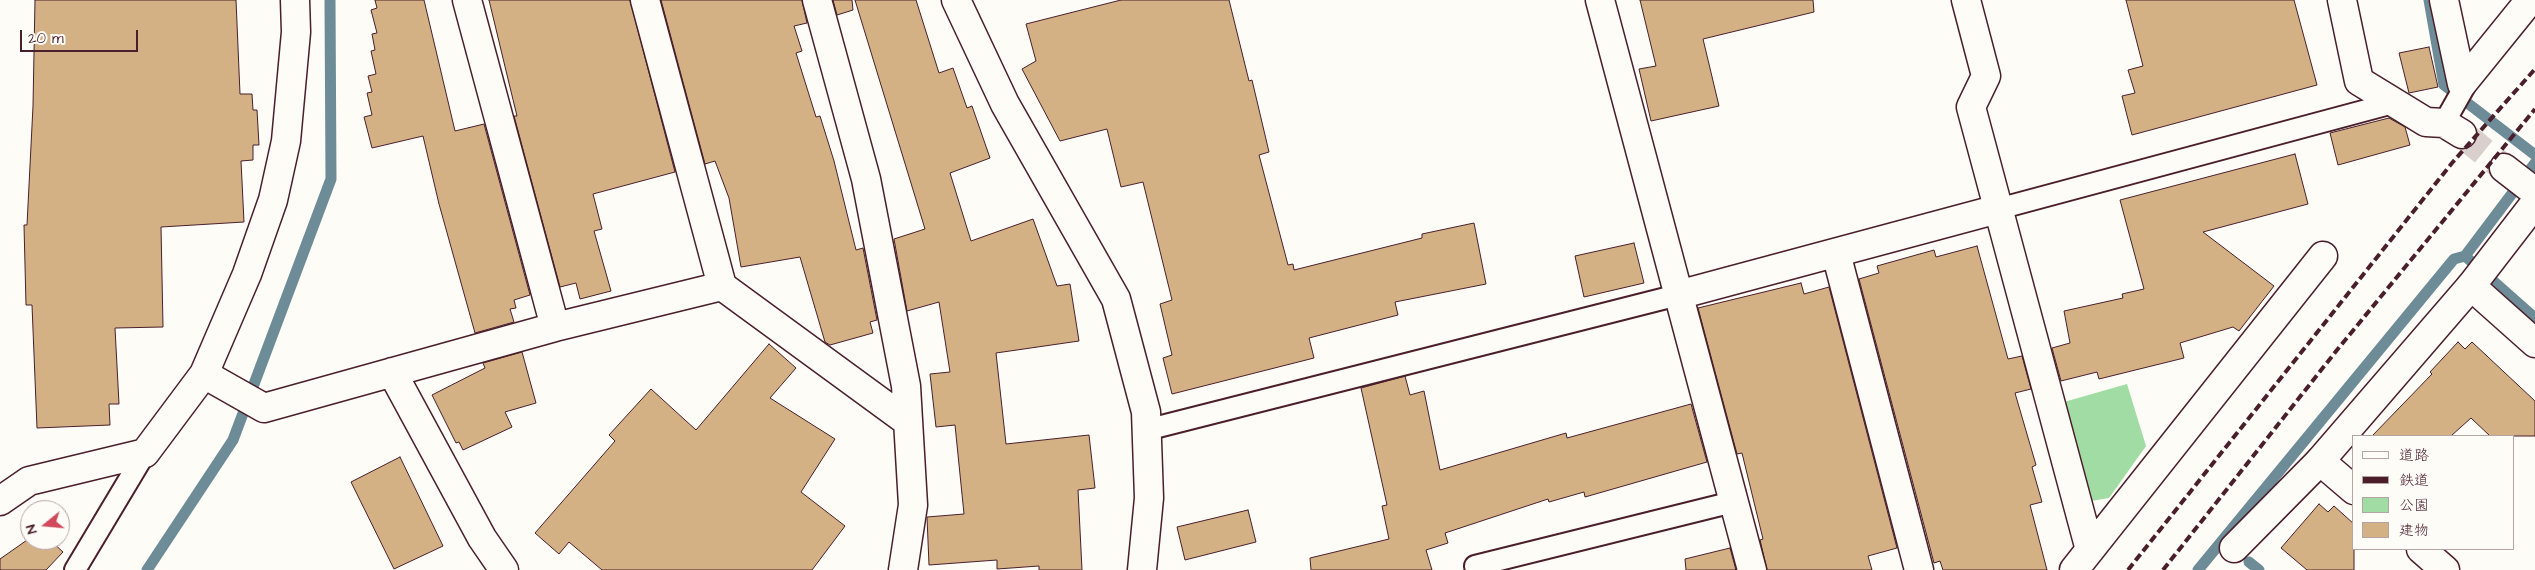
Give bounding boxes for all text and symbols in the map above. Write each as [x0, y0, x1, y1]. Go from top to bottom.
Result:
scale bar [22, 20, 140, 52]
text: 20 m [28, 28, 64, 49]
legend [2352, 435, 2515, 550]
text: 道路 [2399, 445, 2429, 466]
text: 鉄道 [2399, 470, 2429, 491]
text: 公園 [2399, 495, 2429, 516]
north arrow [20, 500, 70, 550]
text: 建物 [2399, 520, 2429, 541]
text: N [21, 522, 42, 536]

